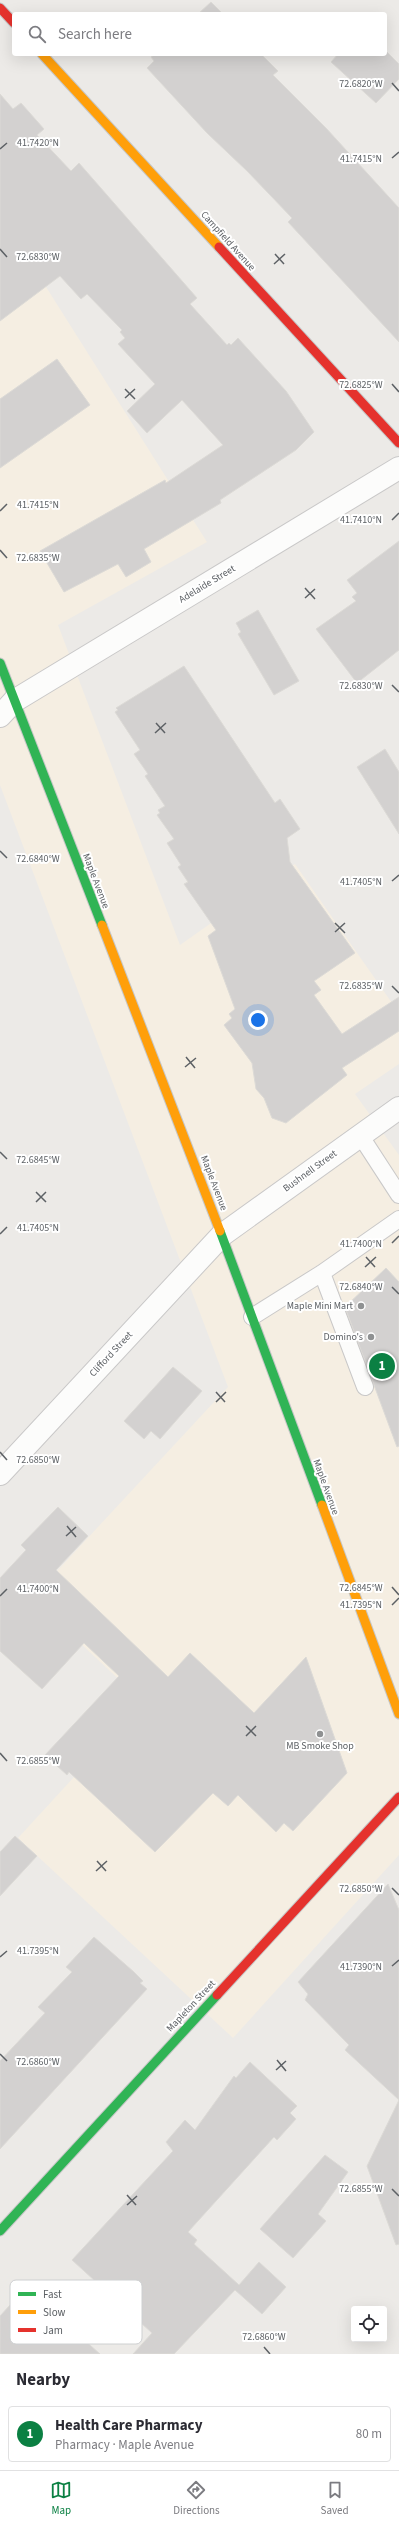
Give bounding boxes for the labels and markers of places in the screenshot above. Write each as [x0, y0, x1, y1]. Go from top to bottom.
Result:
place label: Maple Mini Mart [287, 1299, 354, 1313]
marker: Maple Mini Mart [356, 1301, 366, 1311]
place label: Domino's [324, 1330, 363, 1344]
marker: Domino's [366, 1332, 376, 1342]
pin: 1 [369, 1351, 395, 1381]
marker: MB Smoke Shop [315, 1729, 325, 1739]
place label: MB Smoke Shop [286, 1739, 354, 1753]

